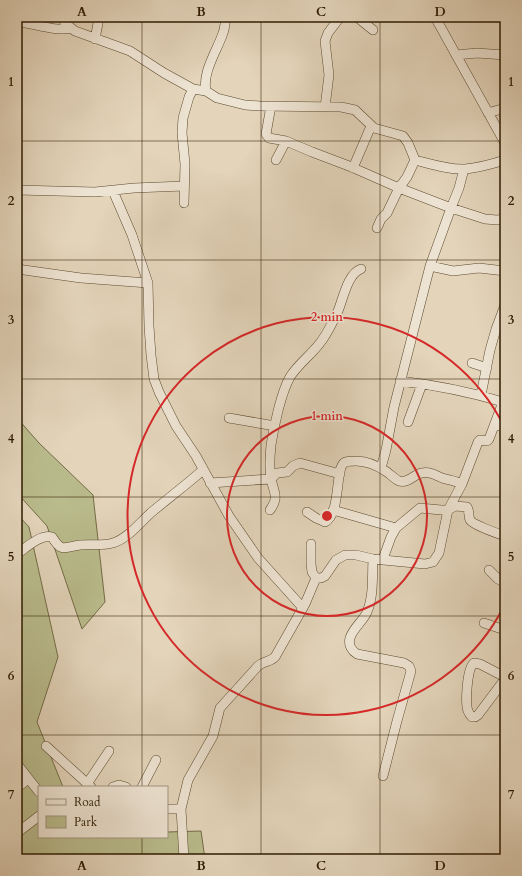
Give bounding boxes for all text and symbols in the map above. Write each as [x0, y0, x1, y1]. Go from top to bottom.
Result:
text: A [77, 3, 87, 21]
text: B [196, 3, 206, 21]
text: C [316, 3, 326, 21]
text: D [434, 3, 446, 21]
text: 1 [8, 73, 14, 91]
text: 1 [508, 73, 514, 91]
text: 2 [8, 192, 15, 210]
text: 2 [508, 192, 515, 210]
text: 2 min [311, 309, 343, 325]
text: 3 [8, 311, 15, 329]
text: 3 [508, 311, 515, 329]
text: 1 min [311, 408, 343, 424]
text: 4 [8, 430, 15, 448]
text: 4 [508, 430, 515, 448]
centre of rings [320, 509, 334, 523]
text: 5 [8, 548, 14, 566]
text: 5 [508, 548, 514, 566]
text: 6 [8, 667, 15, 685]
text: 6 [508, 667, 515, 685]
text: 7 [8, 786, 15, 804]
legend [38, 786, 168, 838]
text: 7 [508, 786, 515, 804]
text: Road [74, 794, 101, 810]
text: Park [74, 814, 98, 830]
text: A [77, 857, 87, 875]
text: B [196, 857, 206, 875]
text: C [316, 857, 326, 875]
text: D [434, 857, 446, 875]

